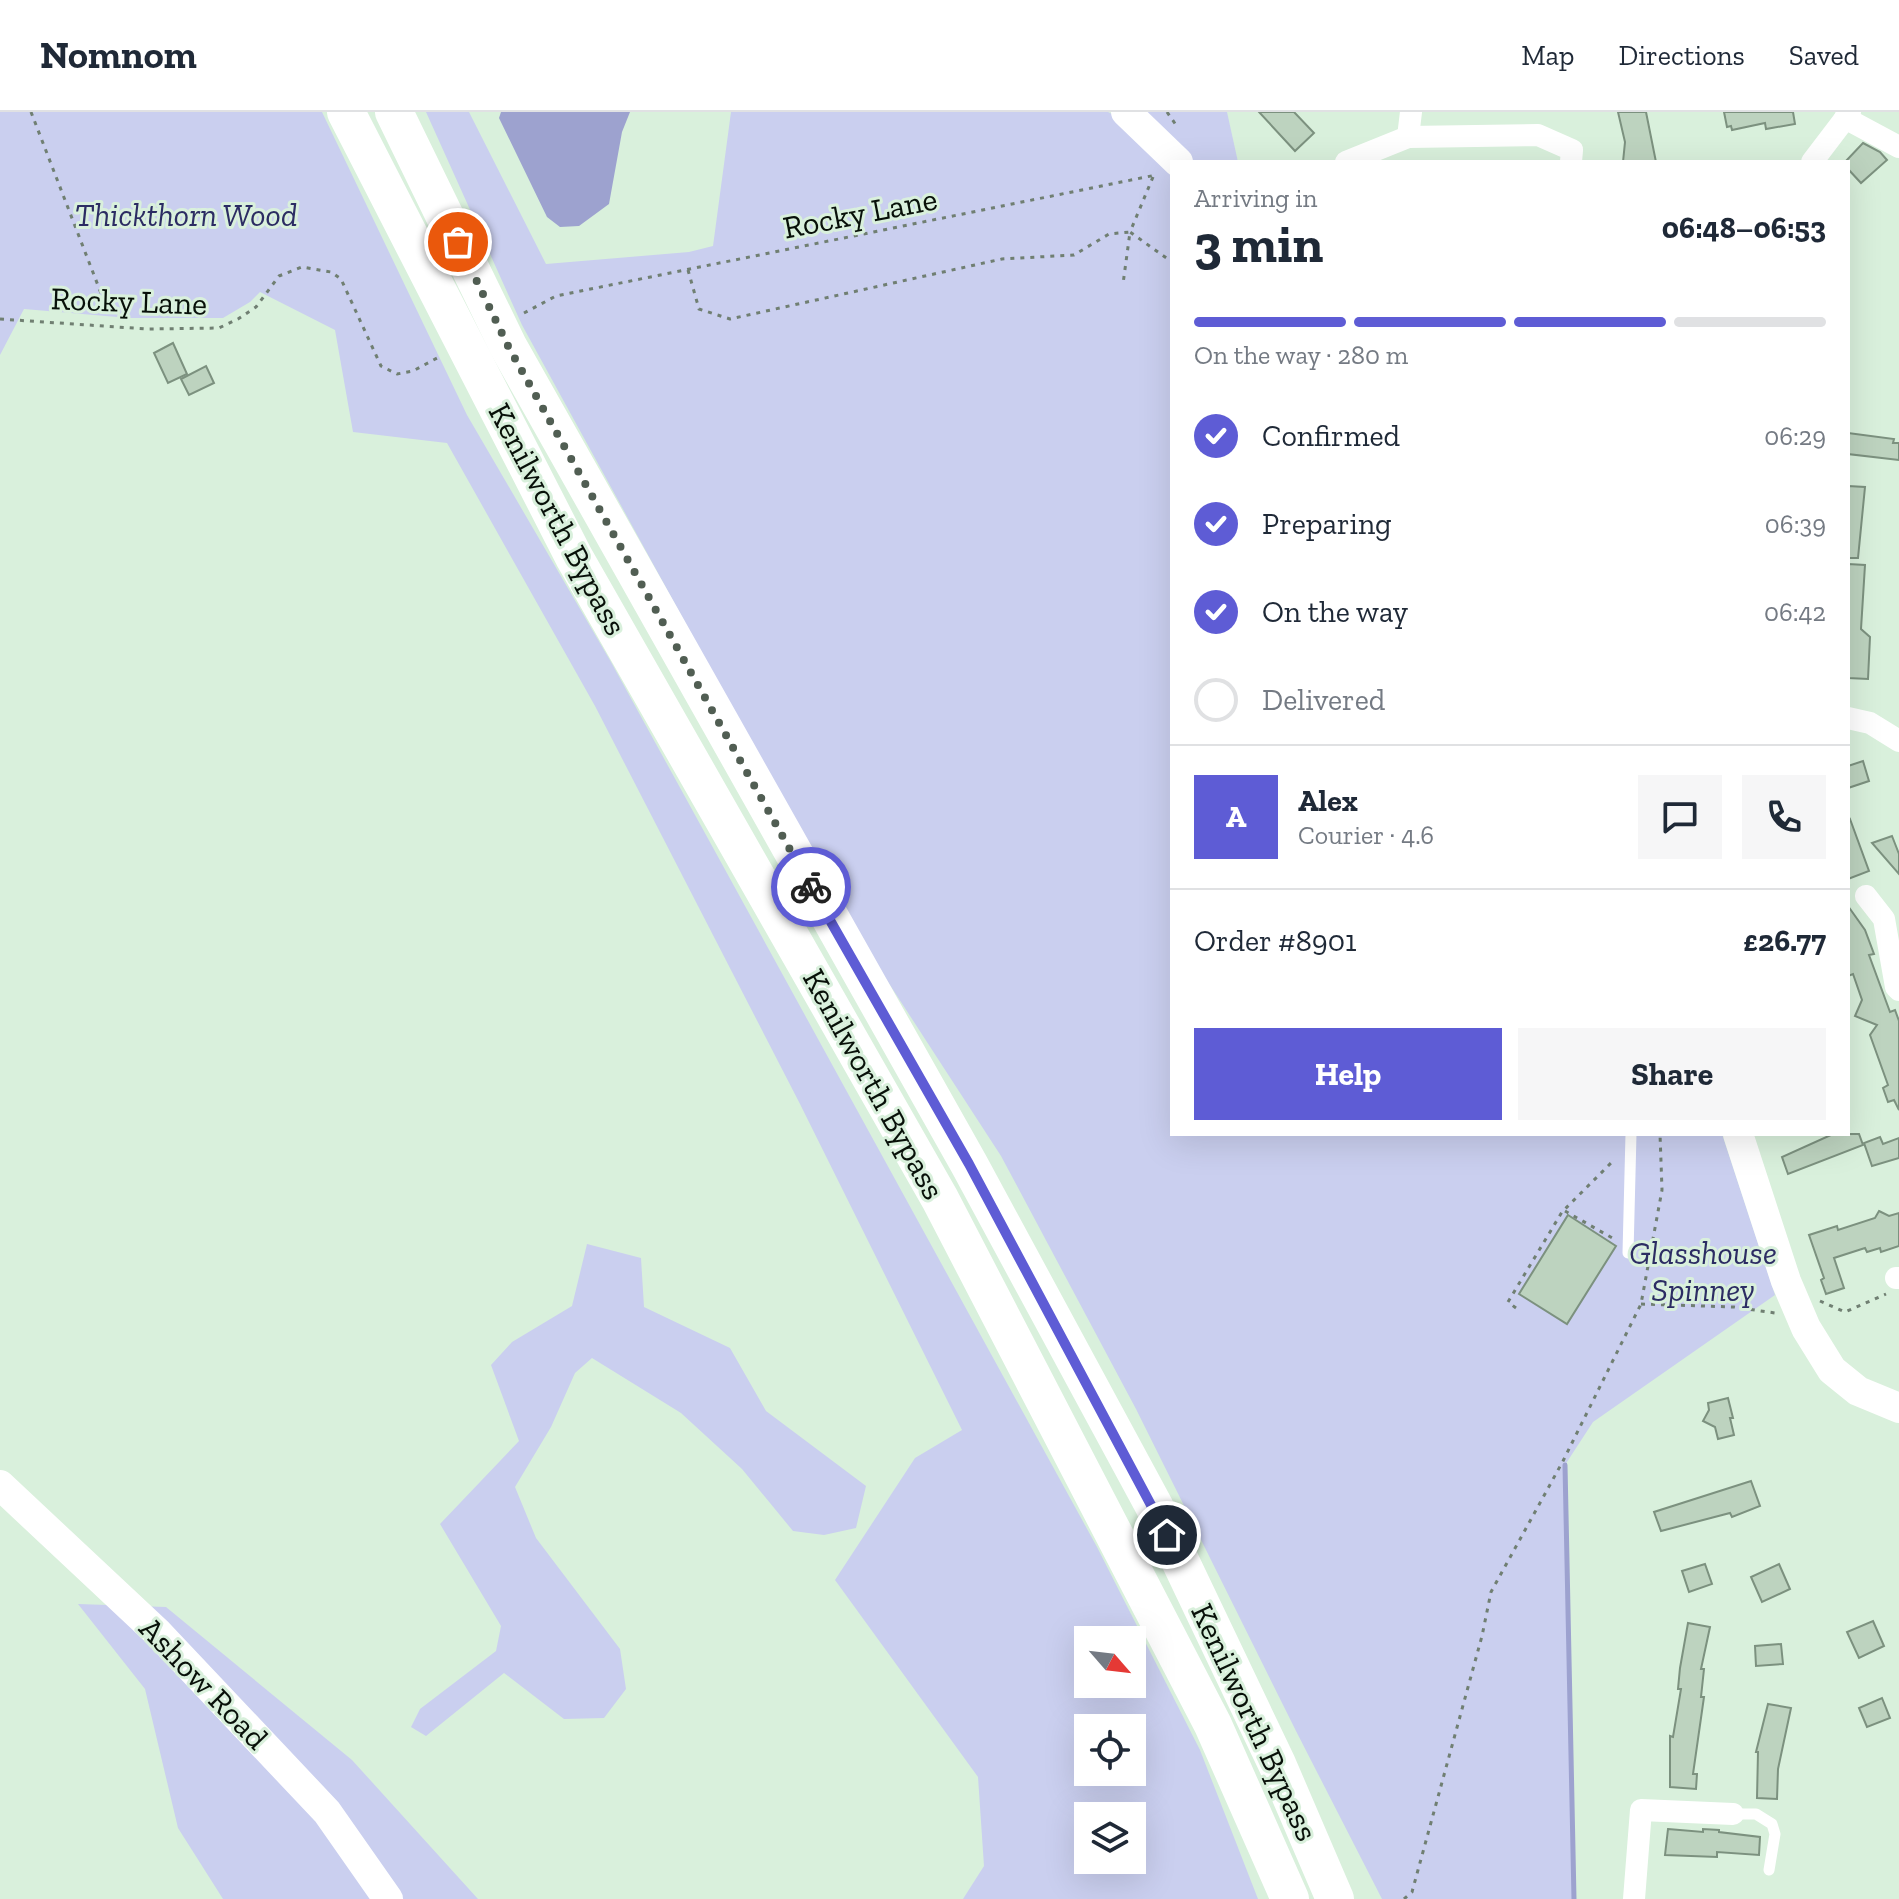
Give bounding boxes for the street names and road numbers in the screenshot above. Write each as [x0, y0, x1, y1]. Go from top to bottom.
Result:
street label: Rocky Lane [780, 179, 940, 247]
street label: Rocky Lane [50, 279, 208, 323]
street label: Kenilworth Bypass [481, 396, 635, 642]
street label: Kenilworth Bypass [795, 962, 953, 1206]
street label: Kenilworth Bypass [1183, 1597, 1327, 1847]
street label: Ashow Road [132, 1609, 277, 1757]

